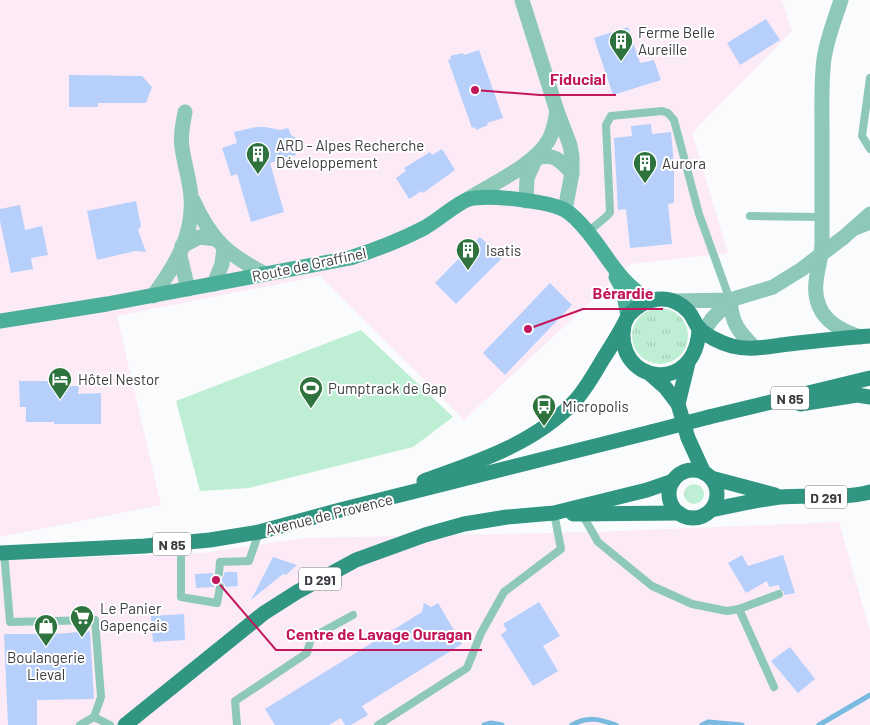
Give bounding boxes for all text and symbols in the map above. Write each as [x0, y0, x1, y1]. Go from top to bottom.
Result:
place label: Ferme Belle Aureille [638, 23, 715, 58]
building icon: Ferme Belle Aureille [608, 28, 634, 62]
callout: Fiducial [540, 64, 616, 95]
text: Fiducial [550, 69, 606, 88]
place label: ARD - Alpes Recherche Développement [276, 136, 424, 171]
building icon: ARD - Alpes Recherche Développement [245, 141, 271, 175]
building icon: Aurora [632, 150, 658, 184]
place label: Aurora [662, 154, 706, 172]
building icon: Isatis [455, 237, 481, 271]
place label: Isatis [486, 241, 521, 259]
street label: Route de Graffinel [250, 243, 368, 285]
callout: Bérardie [583, 278, 663, 309]
text: Bérardie [593, 283, 654, 302]
hotel icon: Hôtel Nestor [47, 366, 73, 400]
place label: Hôtel Nestor [78, 370, 160, 388]
sports icon: Pumptrack de Gap [298, 375, 324, 409]
place label: Pumptrack de Gap [328, 379, 447, 397]
road number: N 85 [771, 386, 809, 409]
bus stop icon: Micropolis [531, 393, 557, 427]
place label: Micropolis [562, 397, 629, 415]
road number: D 291 [805, 486, 847, 508]
street label: Avenue de Provence [263, 489, 395, 539]
road number: N 85 [153, 532, 191, 556]
road number: D 291 [299, 568, 341, 590]
place label: Le Panier Gapençais [100, 599, 167, 634]
supermarket icon: Le Panier Gapençais [69, 604, 95, 638]
shop icon: Boulangerie Lieval [33, 613, 59, 647]
callout: Centre de Lavage Ouragan [276, 619, 482, 650]
text: Centre de Lavage Ouragan [286, 624, 472, 643]
place label: Boulangerie Lieval [7, 648, 85, 683]

